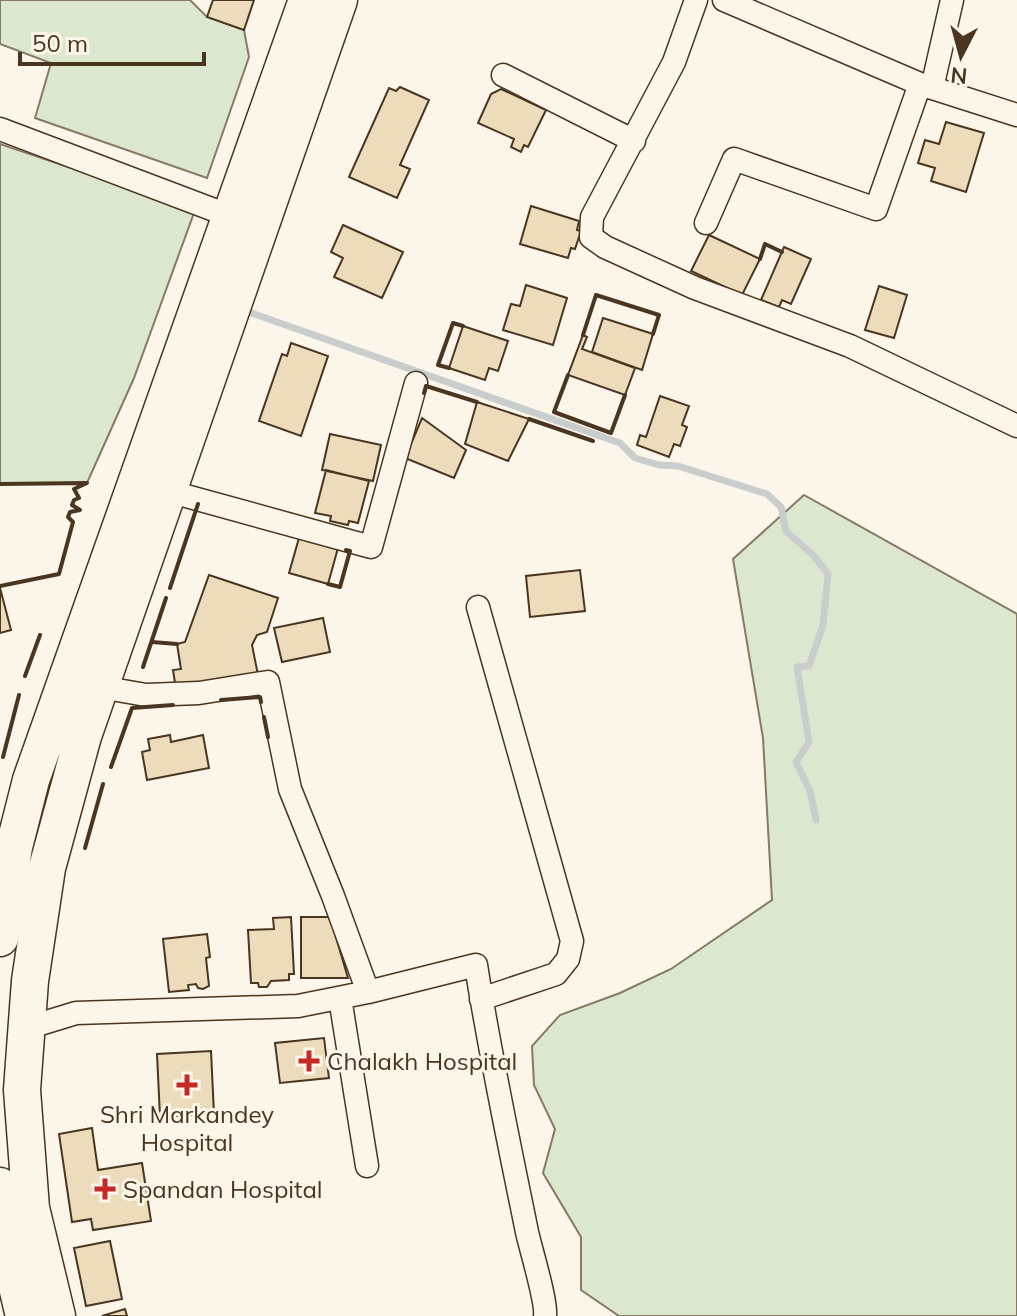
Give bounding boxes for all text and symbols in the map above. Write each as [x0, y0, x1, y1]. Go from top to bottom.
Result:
scale bar [20, 16, 204, 66]
north arrow [921, 16, 1001, 96]
text: 50 m [32, 28, 88, 58]
text: N [949, 61, 969, 91]
place label: Chalakh Hospital [327, 1046, 517, 1076]
marker: Chalakh Hospital [298, 1050, 320, 1072]
marker: Shri Markandey Hospital [176, 1074, 198, 1096]
place label: Shri Markandey Hospital [100, 1099, 274, 1157]
place label: Spandan Hospital [123, 1174, 323, 1204]
marker: Spandan Hospital [94, 1178, 116, 1200]

